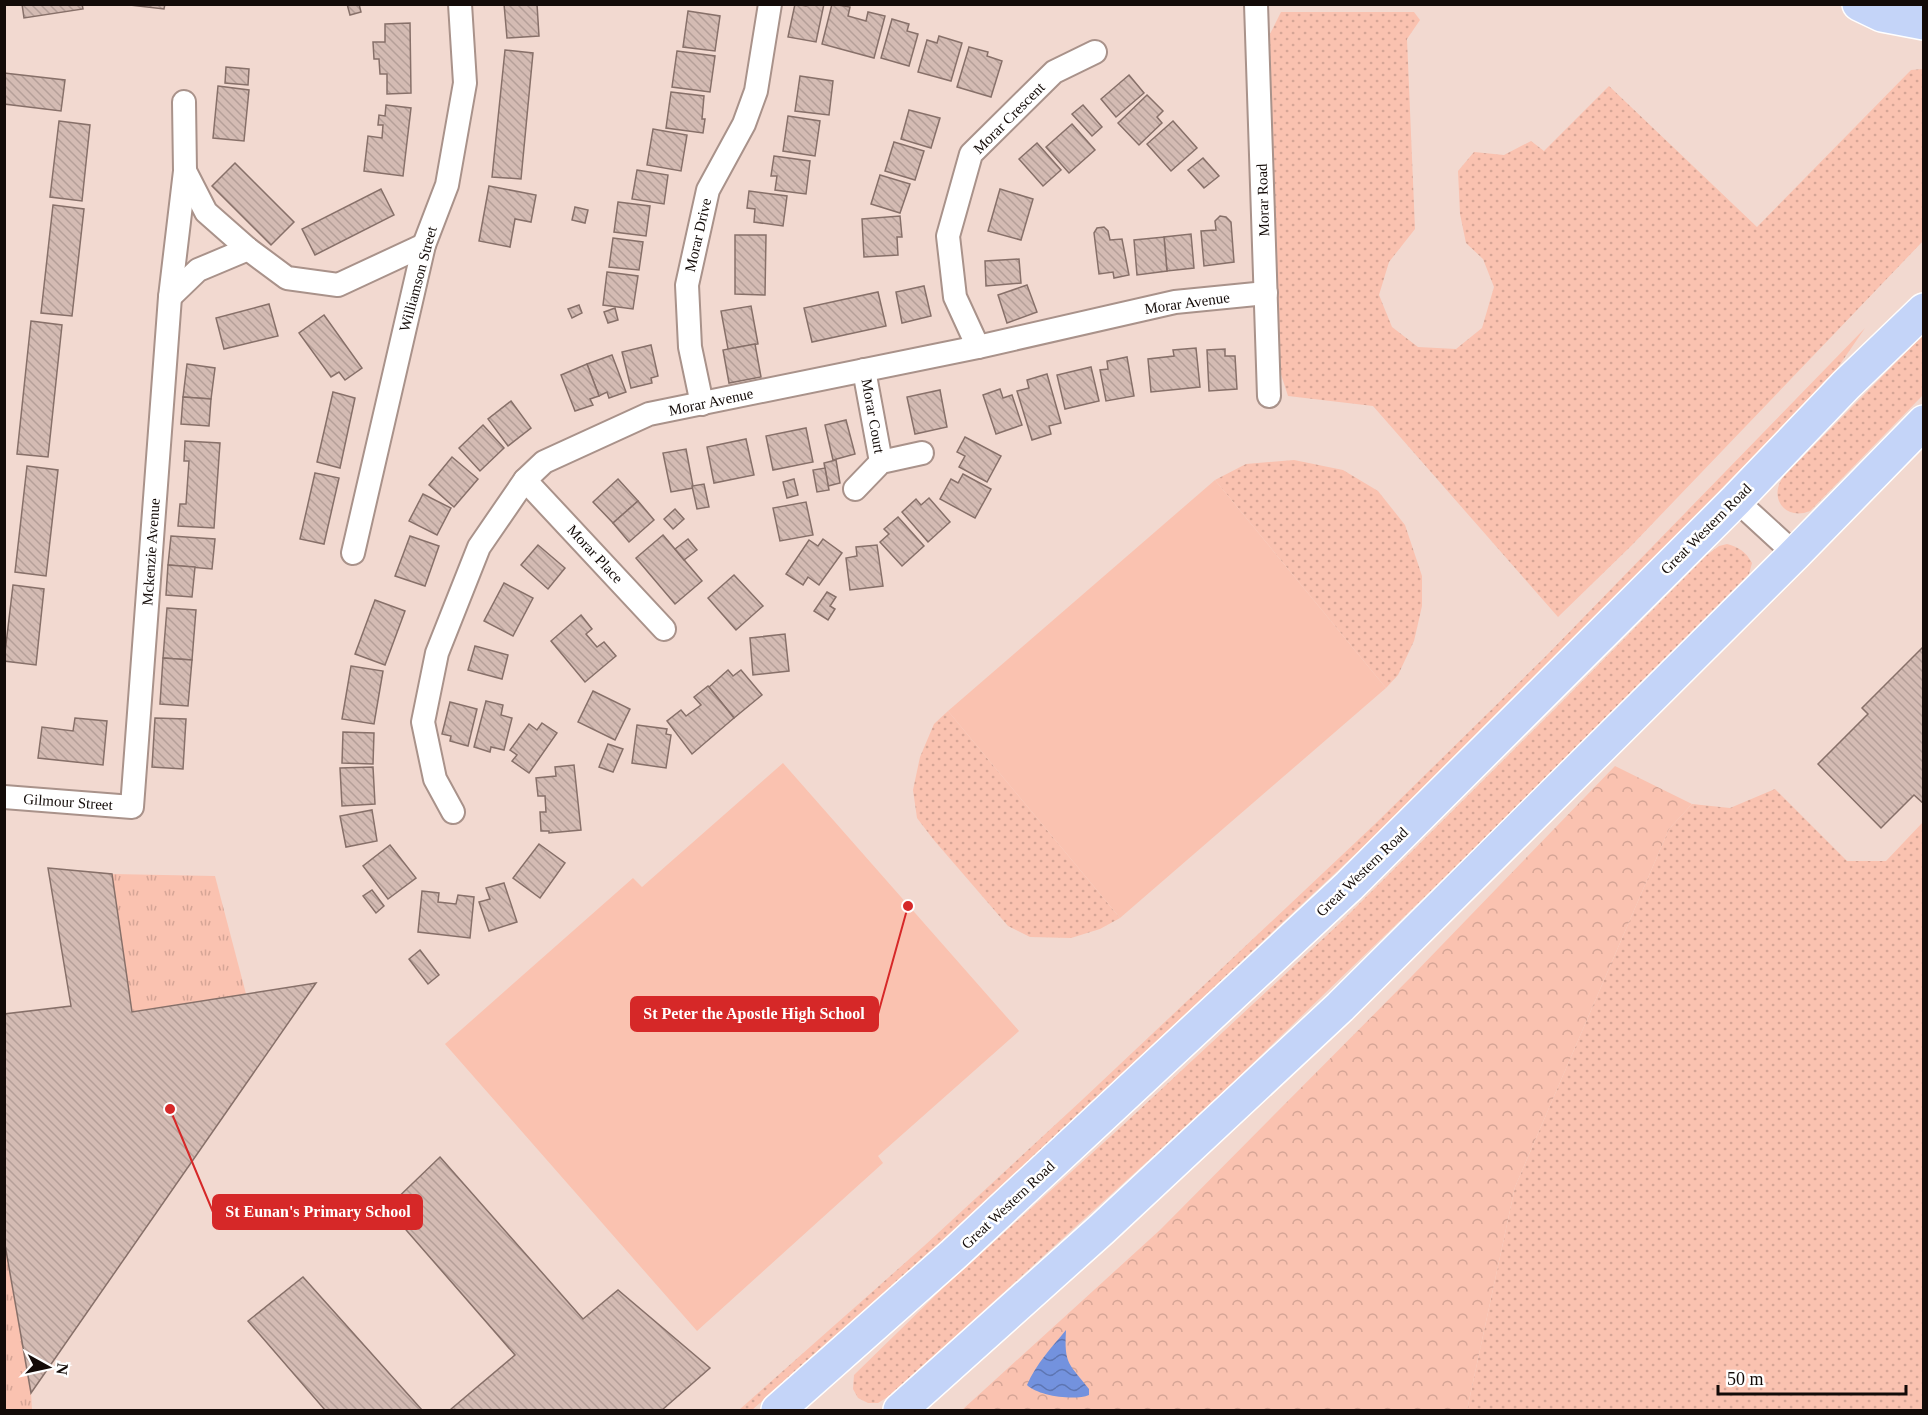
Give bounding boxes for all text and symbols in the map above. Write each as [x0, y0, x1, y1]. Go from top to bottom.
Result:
street label: Morar Crescent [970, 79, 1048, 157]
street label: Morar Road [1254, 163, 1272, 237]
street label: Morar Drive [682, 196, 714, 274]
street label: Williamson Street [396, 224, 440, 333]
street label: Morar Avenue [1143, 289, 1231, 317]
street label: Morar Court [859, 377, 888, 455]
street label: Morar Avenue [667, 385, 755, 419]
street label: Great Western Road [1658, 480, 1755, 577]
street label: Mckenzie Avenue [139, 497, 163, 606]
street label: Morar Place [564, 522, 626, 587]
street label: Gilmour Street [23, 791, 114, 813]
street label: Great Western Road [1313, 824, 1411, 920]
callout: St Peter the Apostle High School [631, 997, 878, 1031]
text: St Peter the Apostle High School [643, 1005, 865, 1023]
street label: Great Western Road [958, 1158, 1058, 1252]
callout: St Eunan's Primary School [213, 1195, 422, 1229]
text: St Eunan's Primary School [225, 1203, 411, 1221]
north arrow [18, 1337, 78, 1397]
scale bar [1718, 1358, 1906, 1396]
text: N [53, 1362, 72, 1376]
text: 50 m [1727, 1369, 1764, 1389]

